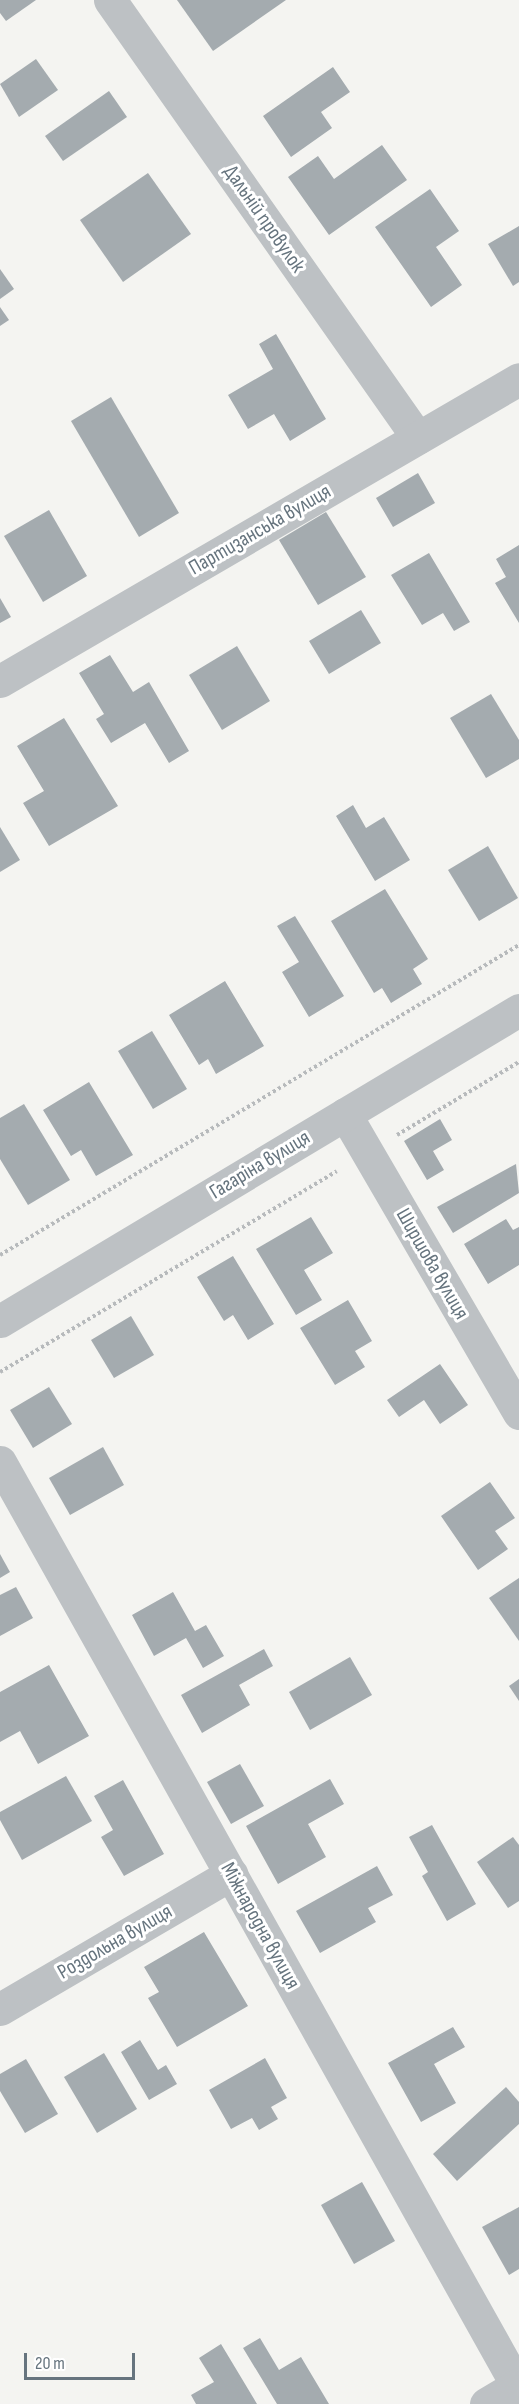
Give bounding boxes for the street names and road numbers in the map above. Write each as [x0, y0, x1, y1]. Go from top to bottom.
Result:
street label: Дальній провулок [218, 160, 310, 278]
street label: Партизанська вулиця [184, 479, 336, 581]
street label: Гагаріна вулиця [205, 1125, 315, 1205]
street label: Ширшова вулиця [390, 1204, 474, 1324]
street label: Міжнародна вулиця [215, 1858, 305, 1994]
street label: Роздольна вулиця [53, 1899, 177, 1985]

